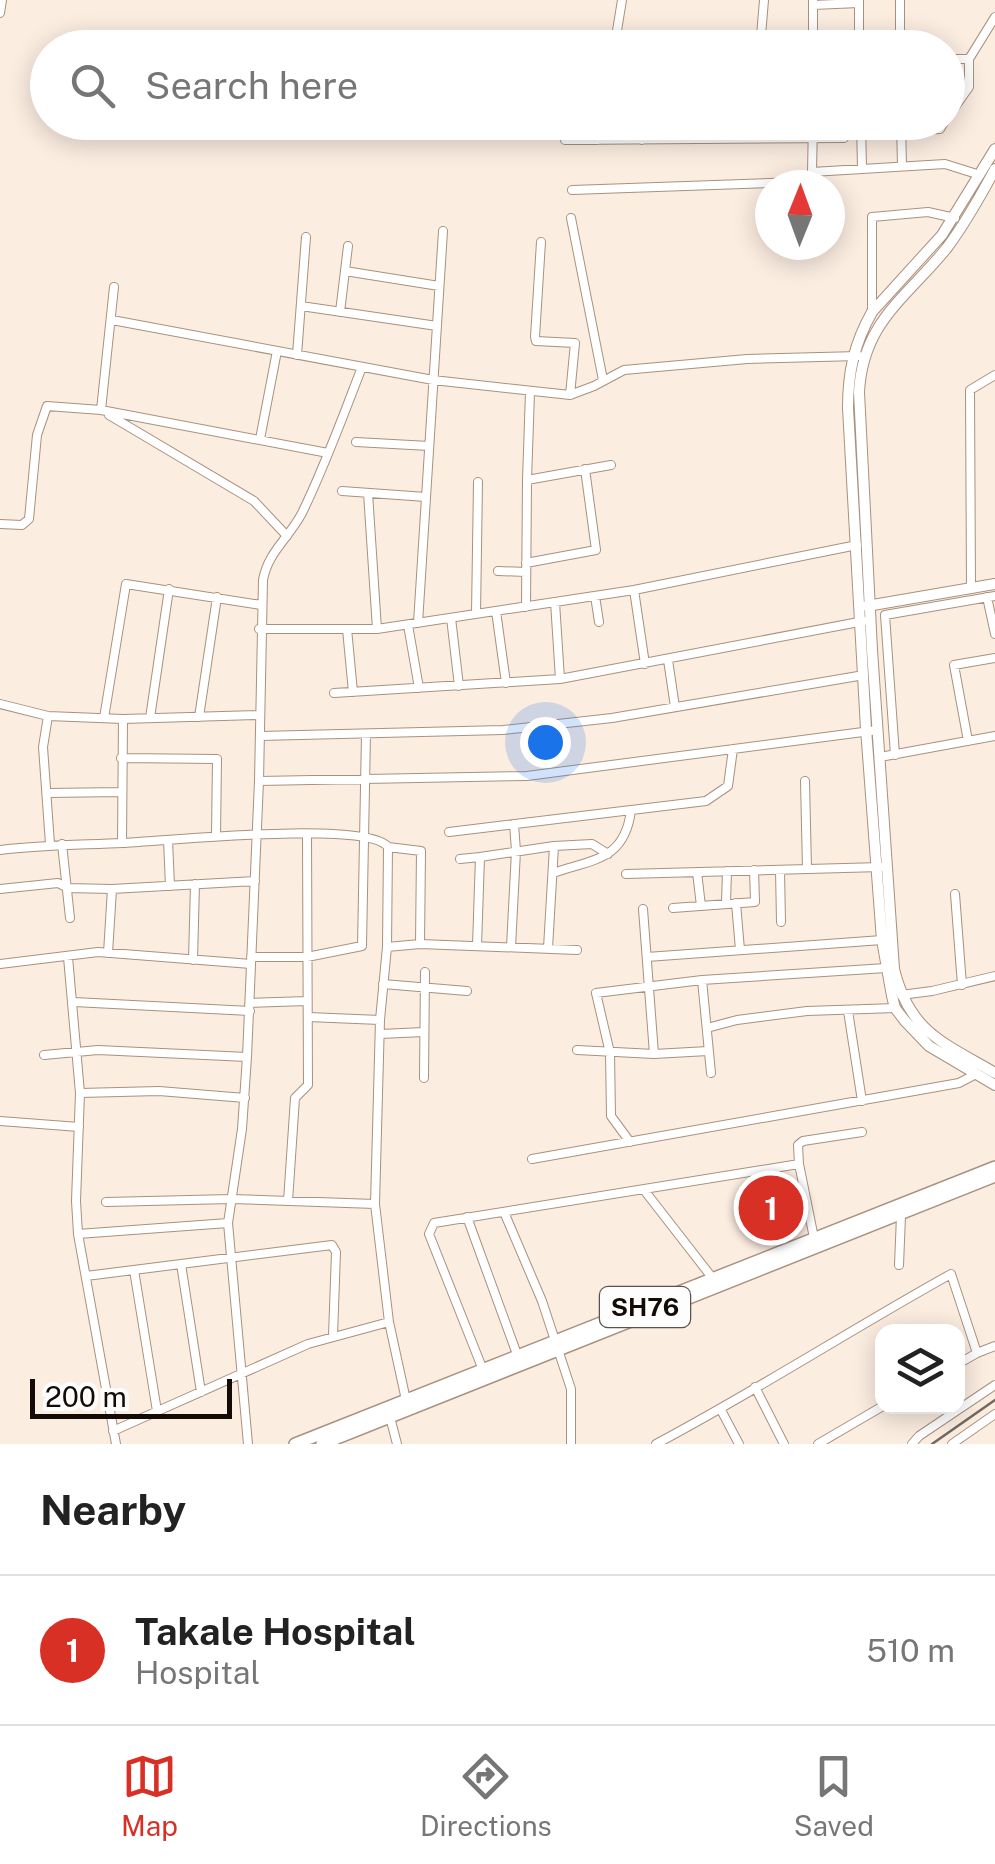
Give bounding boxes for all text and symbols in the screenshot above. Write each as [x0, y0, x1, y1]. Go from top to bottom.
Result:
search box [30, 30, 965, 140]
icon: search [65, 58, 120, 113]
text: Search here [145, 63, 358, 108]
north arrow [755, 170, 845, 260]
your location [520, 717, 571, 768]
pin: 1 [738, 1170, 804, 1246]
road number: SH76 [600, 1287, 690, 1327]
map controls [875, 1324, 965, 1414]
button: layers [875, 1324, 965, 1414]
scale bar [30, 1374, 232, 1418]
text: 200 m [45, 1380, 127, 1413]
text: Nearby [40, 1485, 186, 1534]
text: Takale Hospital [135, 1609, 416, 1654]
text: 1 [66, 1632, 79, 1669]
text: 510 m [866, 1632, 955, 1669]
text: Hospital [135, 1654, 260, 1691]
tab: Map [121, 1749, 178, 1842]
tab: Directions [420, 1749, 552, 1842]
tab: Saved [794, 1749, 874, 1842]

